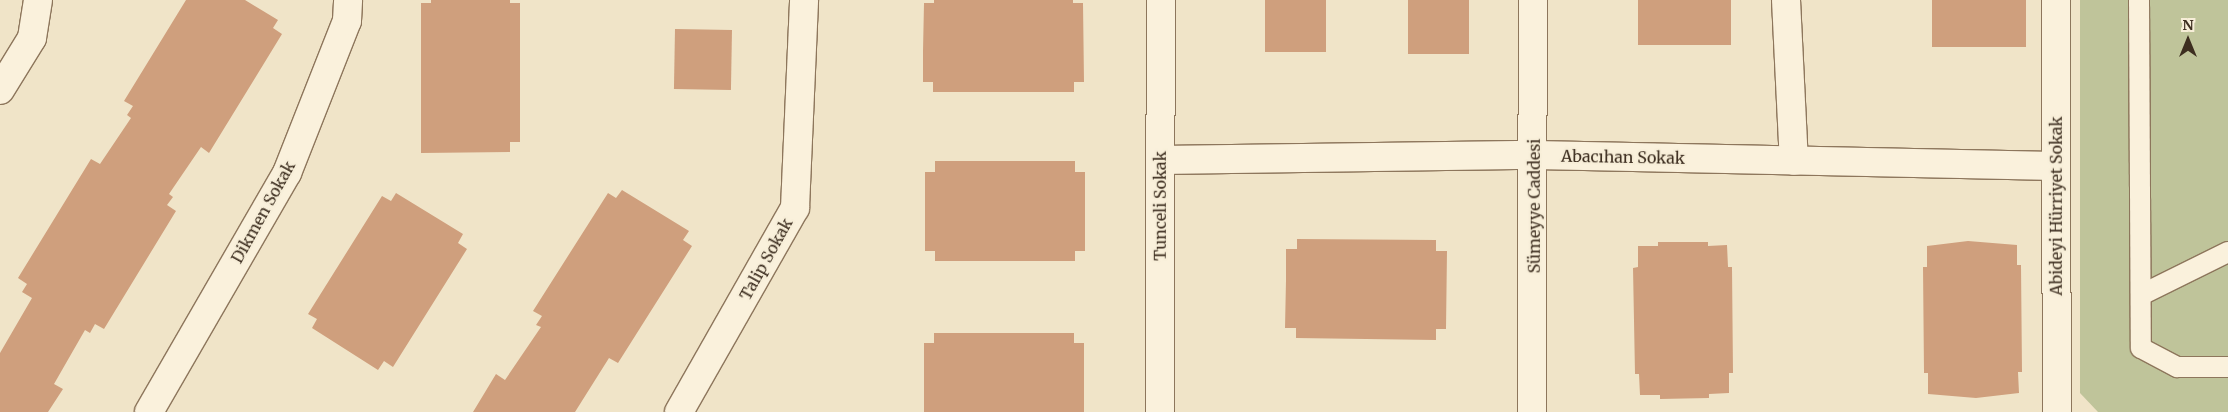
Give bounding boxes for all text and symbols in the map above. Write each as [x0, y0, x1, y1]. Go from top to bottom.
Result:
north arrow [2163, 15, 2213, 65]
text: N [2182, 16, 2194, 34]
street label: Abideyi Hürriyet Sokak [2046, 116, 2066, 296]
street label: Sümeyye Caddesi [1524, 139, 1544, 273]
street label: Abacıhan Sokak [1561, 146, 1685, 168]
street label: Tunceli Sokak [1150, 151, 1170, 261]
street label: Dikmen Sokak [227, 158, 299, 266]
street label: Talip Sokak [736, 215, 796, 303]

